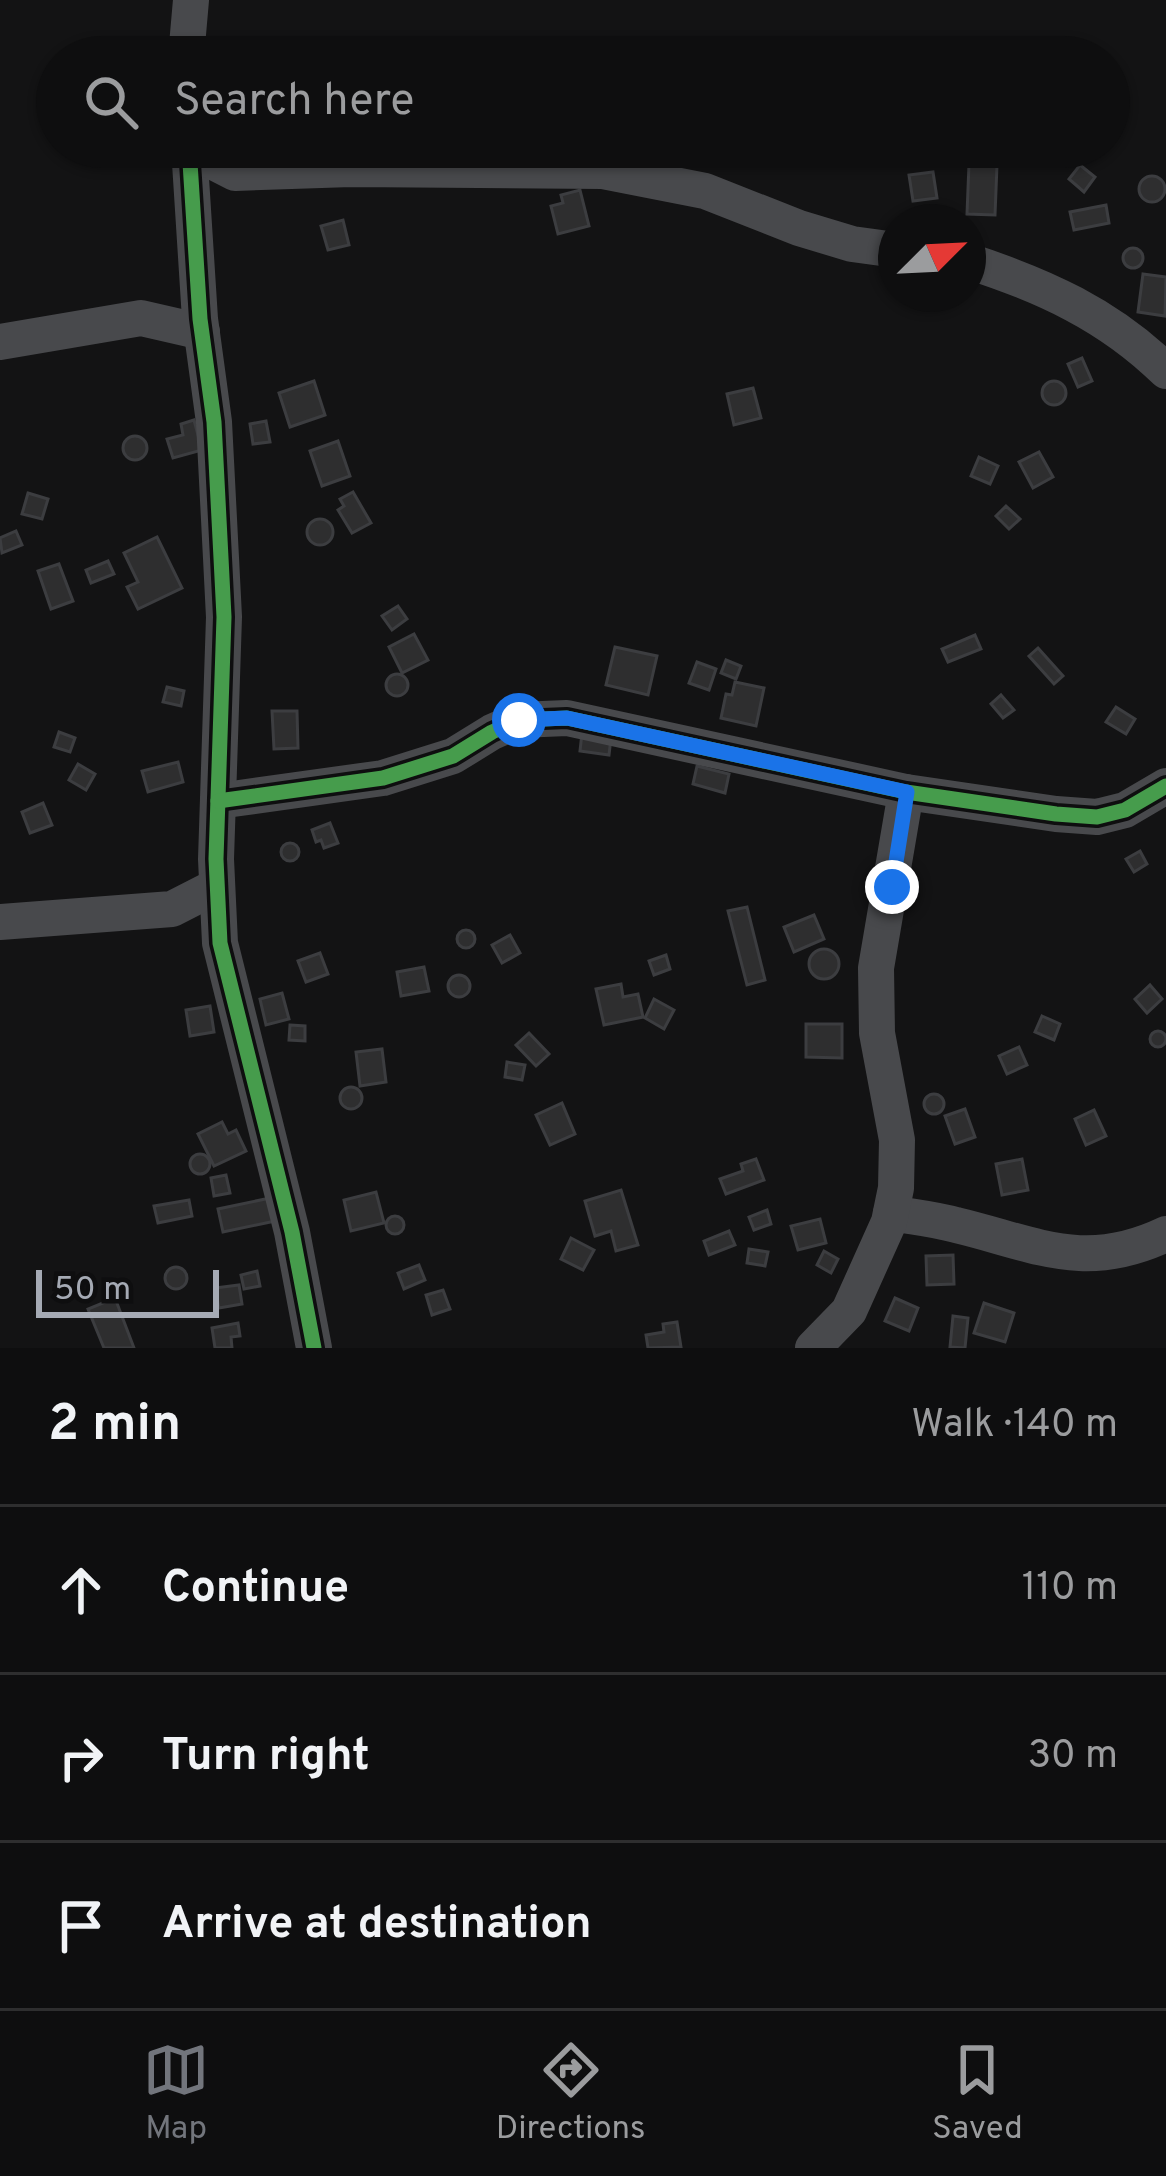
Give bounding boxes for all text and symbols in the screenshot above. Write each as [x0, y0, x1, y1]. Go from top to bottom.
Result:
search box [36, 36, 1130, 168]
icon: search [78, 69, 144, 135]
text: Search here [174, 74, 414, 131]
north arrow [878, 204, 986, 312]
route start [492, 693, 546, 747]
route end [865, 860, 919, 914]
scale bar [36, 1264, 219, 1317]
text: 50 m [54, 1270, 131, 1312]
text: 2 min [48, 1394, 181, 1459]
text: Walk · 140 m [911, 1402, 1118, 1451]
icon: ahead [48, 1557, 114, 1623]
text: Continue [162, 1561, 349, 1618]
text: 110 m [1022, 1565, 1118, 1614]
icon: right [48, 1725, 114, 1791]
text: Turn right [162, 1729, 370, 1786]
text: 30 m [1028, 1733, 1118, 1782]
icon: arrive [48, 1893, 114, 1959]
text: Arrive at destination [162, 1897, 592, 1954]
tab: Map [143, 2037, 209, 2151]
tab: Directions [496, 2037, 646, 2151]
tab: Saved [932, 2037, 1023, 2151]

